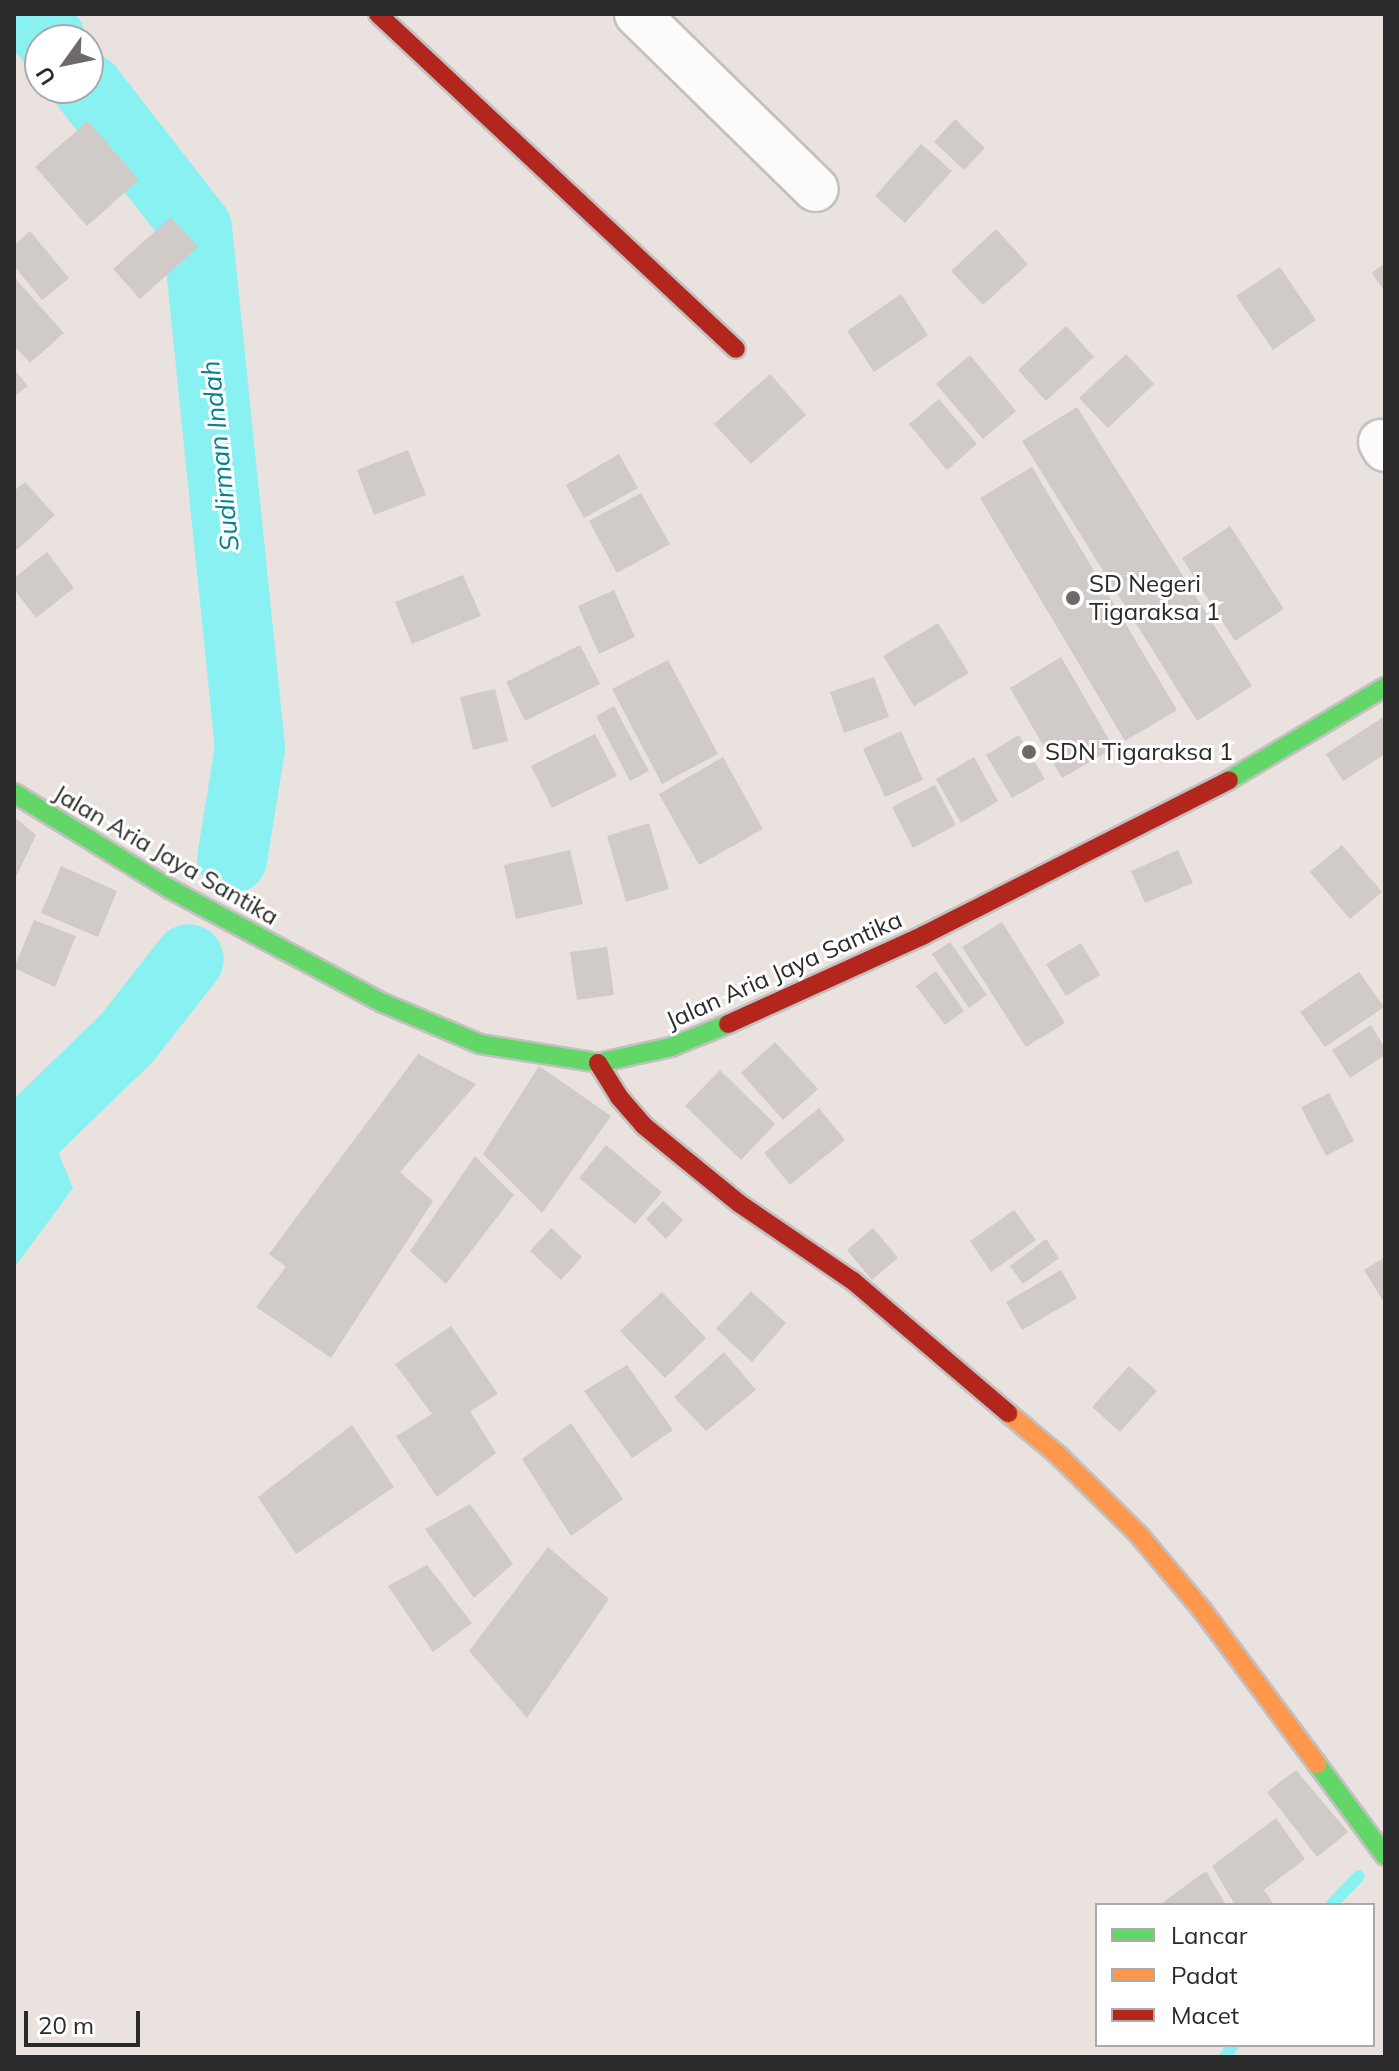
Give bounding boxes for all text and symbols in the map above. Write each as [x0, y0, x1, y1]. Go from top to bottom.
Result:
north arrow [24, 24, 104, 104]
text: U [29, 62, 62, 90]
water label: Sudirman Indah [194, 359, 246, 553]
place label: SD Negeri Tigaraksa 1 [1089, 570, 1220, 626]
marker: SD Negeri Tigaraksa 1 [1064, 589, 1082, 607]
place label: SDN Tigaraksa 1 [1045, 738, 1233, 766]
marker: SDN Tigaraksa 1 [1020, 743, 1038, 761]
street label: Jalan Aria Jaya Santika [48, 779, 284, 931]
street label: Jalan Aria Jaya Santika [662, 905, 906, 1035]
legend [1095, 1903, 1375, 2047]
text: Lancar [1171, 1920, 1247, 1950]
text: Padat [1171, 1960, 1238, 1990]
scale bar [28, 1995, 144, 2045]
text: Macet [1171, 2000, 1239, 2030]
text: 20 m [38, 2010, 94, 2040]

